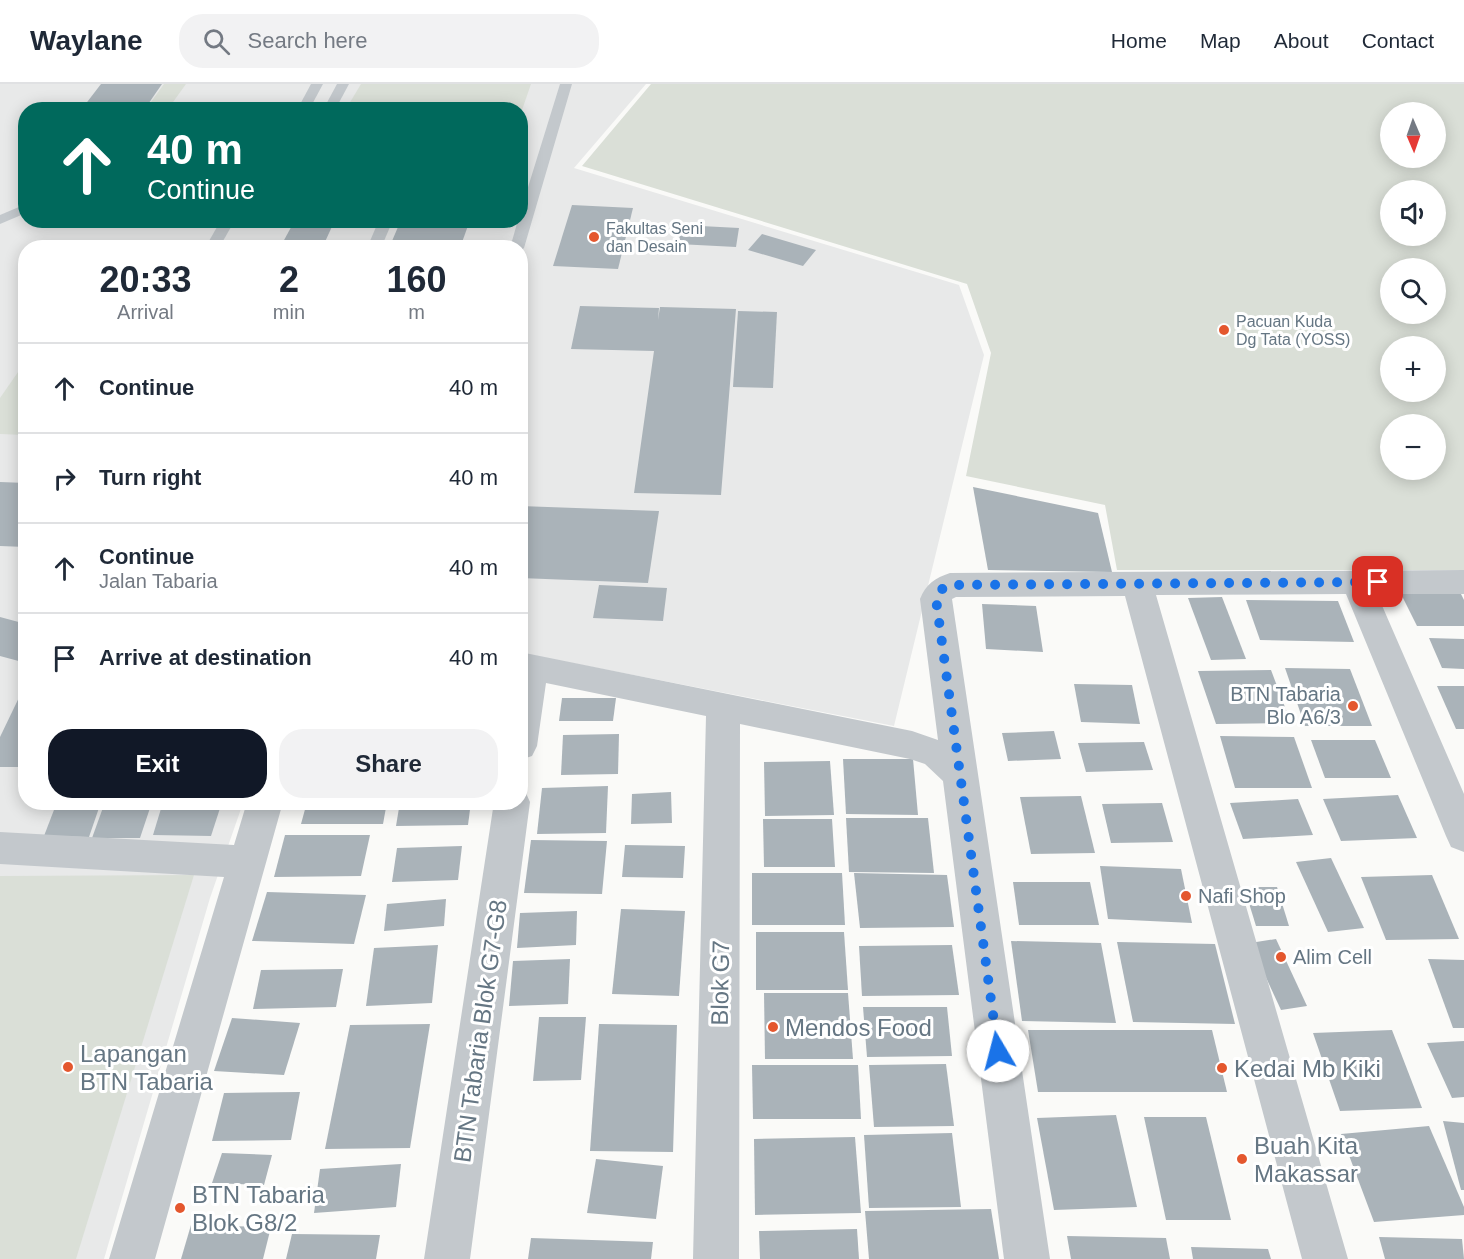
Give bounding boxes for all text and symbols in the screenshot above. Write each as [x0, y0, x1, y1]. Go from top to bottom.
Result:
search box [179, 14, 599, 68]
text: Waylane [30, 25, 143, 56]
icon: search [200, 25, 233, 58]
text: Search here [248, 28, 367, 53]
text: Home [1111, 29, 1167, 52]
text: Map [1200, 29, 1241, 52]
text: About [1274, 29, 1329, 52]
text: Contact [1362, 29, 1434, 52]
north arrow [1380, 102, 1446, 168]
map controls [1380, 102, 1446, 480]
icon: ahead [48, 126, 126, 204]
text: 40 m [147, 126, 243, 173]
text: Continue [147, 175, 255, 205]
button: sound [1380, 180, 1446, 246]
place label: Fakultas Seni dan Desain [606, 220, 703, 255]
marker: Fakultas Seni dan Desain [587, 230, 601, 244]
button: search [1380, 258, 1446, 324]
text: 20:33 [99, 259, 191, 300]
text: 2 [279, 259, 299, 300]
text: 160 [386, 259, 447, 300]
text: Arrival [117, 301, 174, 323]
text: min [273, 301, 305, 323]
text: m [408, 301, 425, 323]
place label: Pacuan Kuda Dg Tata (YOSS) [1236, 313, 1350, 348]
marker: Pacuan Kuda Dg Tata (YOSS) [1217, 323, 1231, 337]
button: + [1380, 336, 1446, 402]
icon: ahead [48, 372, 81, 405]
text: Continue [99, 375, 194, 400]
text: 40 m [449, 375, 498, 400]
button: − [1380, 414, 1446, 480]
icon: right [48, 462, 81, 495]
text: Turn right [99, 465, 201, 490]
text: 40 m [449, 465, 498, 490]
text: Continue [99, 544, 194, 569]
icon: ahead [48, 552, 81, 585]
text: 40 m [449, 555, 498, 580]
pin [1352, 556, 1403, 607]
icon: arrive [1361, 565, 1394, 598]
text: Jalan Tabaria [99, 570, 218, 592]
icon: arrive [48, 642, 81, 675]
text: Arrive at destination [99, 645, 312, 670]
text: 40 m [449, 645, 498, 670]
place label: BTN Tabaria Blo A6/3 [1230, 683, 1342, 728]
marker: BTN Tabaria Blo A6/3 [1346, 699, 1360, 713]
button: Exit [48, 729, 267, 798]
button: Share [279, 729, 498, 798]
place label: Nafi Shop [1198, 885, 1286, 907]
marker: Nafi Shop [1179, 889, 1193, 903]
street label: BTN Tabaria Blok G7-G8 [448, 898, 512, 1164]
street label: Blok G7 [706, 940, 734, 1026]
place label: Alim Cell [1293, 946, 1372, 968]
marker: Alim Cell [1274, 950, 1288, 964]
place label: Mendos Food [785, 1014, 932, 1041]
position arrow [966, 1019, 1030, 1083]
marker: Mendos Food [766, 1020, 780, 1034]
place label: Lapangan BTN Tabaria [80, 1040, 214, 1095]
place label: Kedai Mb Kiki [1234, 1055, 1381, 1082]
marker: Lapangan BTN Tabaria [61, 1060, 75, 1074]
marker: Kedai Mb Kiki [1215, 1061, 1229, 1075]
place label: Buah Kita Makassar [1254, 1132, 1359, 1187]
marker: Buah Kita Makassar [1235, 1152, 1249, 1166]
place label: BTN Tabaria Blok G8/2 [192, 1181, 326, 1236]
marker: BTN Tabaria Blok G8/2 [173, 1201, 187, 1215]

